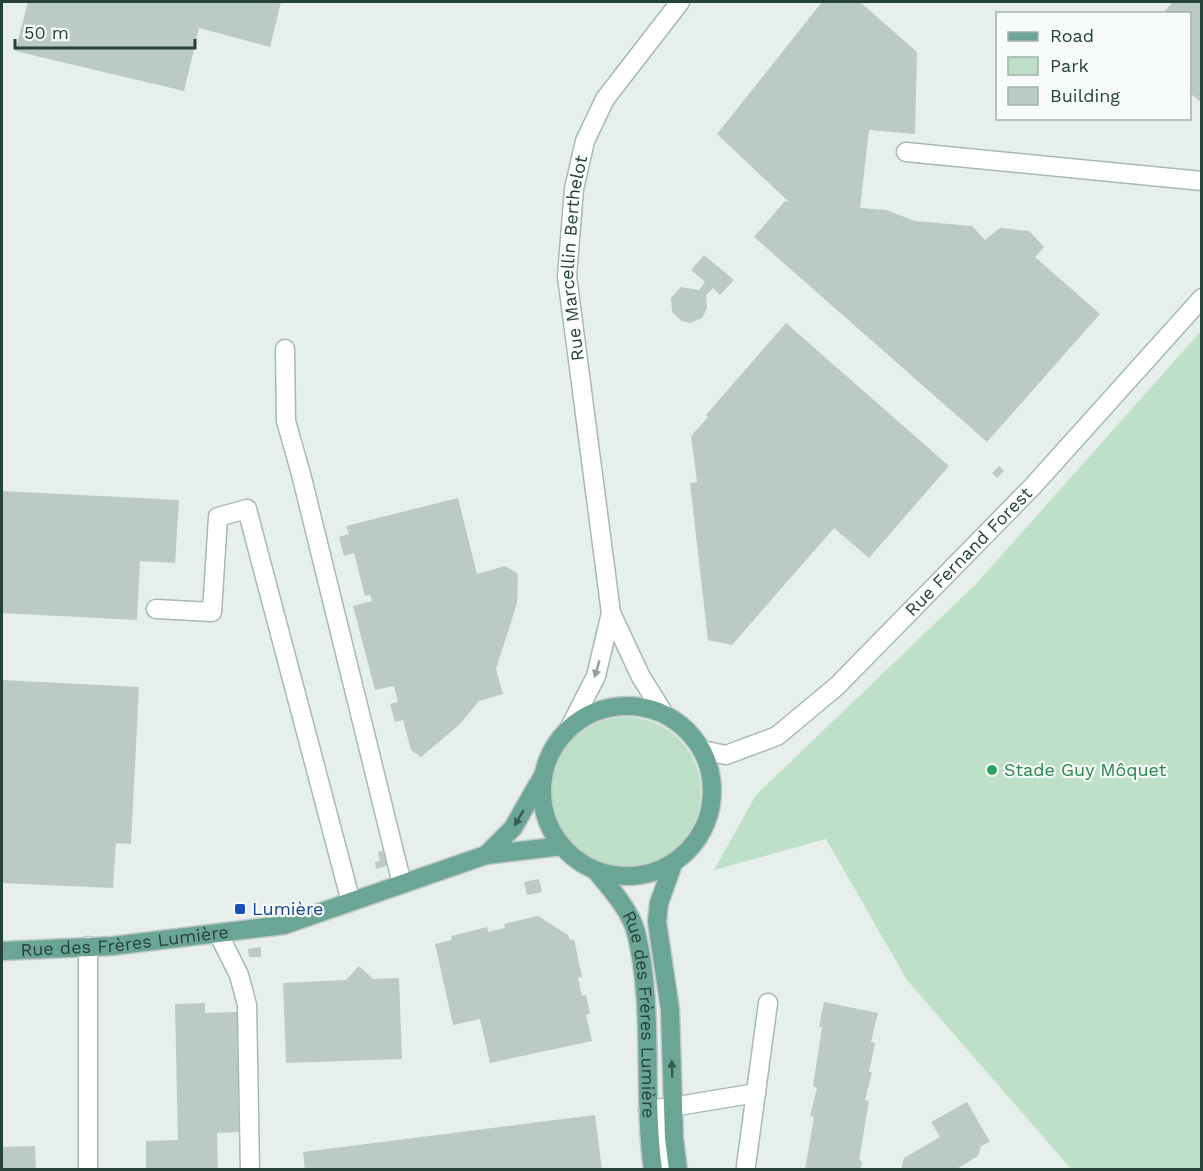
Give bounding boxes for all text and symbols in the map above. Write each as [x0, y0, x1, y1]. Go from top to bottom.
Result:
scale bar [15, 12, 195, 50]
legend [996, 12, 1191, 120]
text: 50 m [24, 22, 69, 43]
text: Road [1050, 25, 1094, 46]
text: Park [1050, 55, 1089, 76]
text: Building [1050, 85, 1120, 106]
street label: Rue Marcellin Berthelot [556, 153, 592, 362]
street label: Rue Fernand Forest [900, 482, 1036, 620]
one-way arrow [592, 661, 601, 679]
place label: Stade Guy Môquet [1004, 759, 1167, 780]
marker: Stade Guy Môquet [985, 763, 999, 777]
one-way arrow [514, 810, 524, 827]
place label: Lumière [252, 898, 323, 919]
marker: Lumière [233, 902, 247, 916]
street label: Rue des Frères Lumière [618, 907, 660, 1119]
street label: Rue des Frères Lumière [20, 921, 230, 960]
one-way arrow [667, 1060, 676, 1079]

